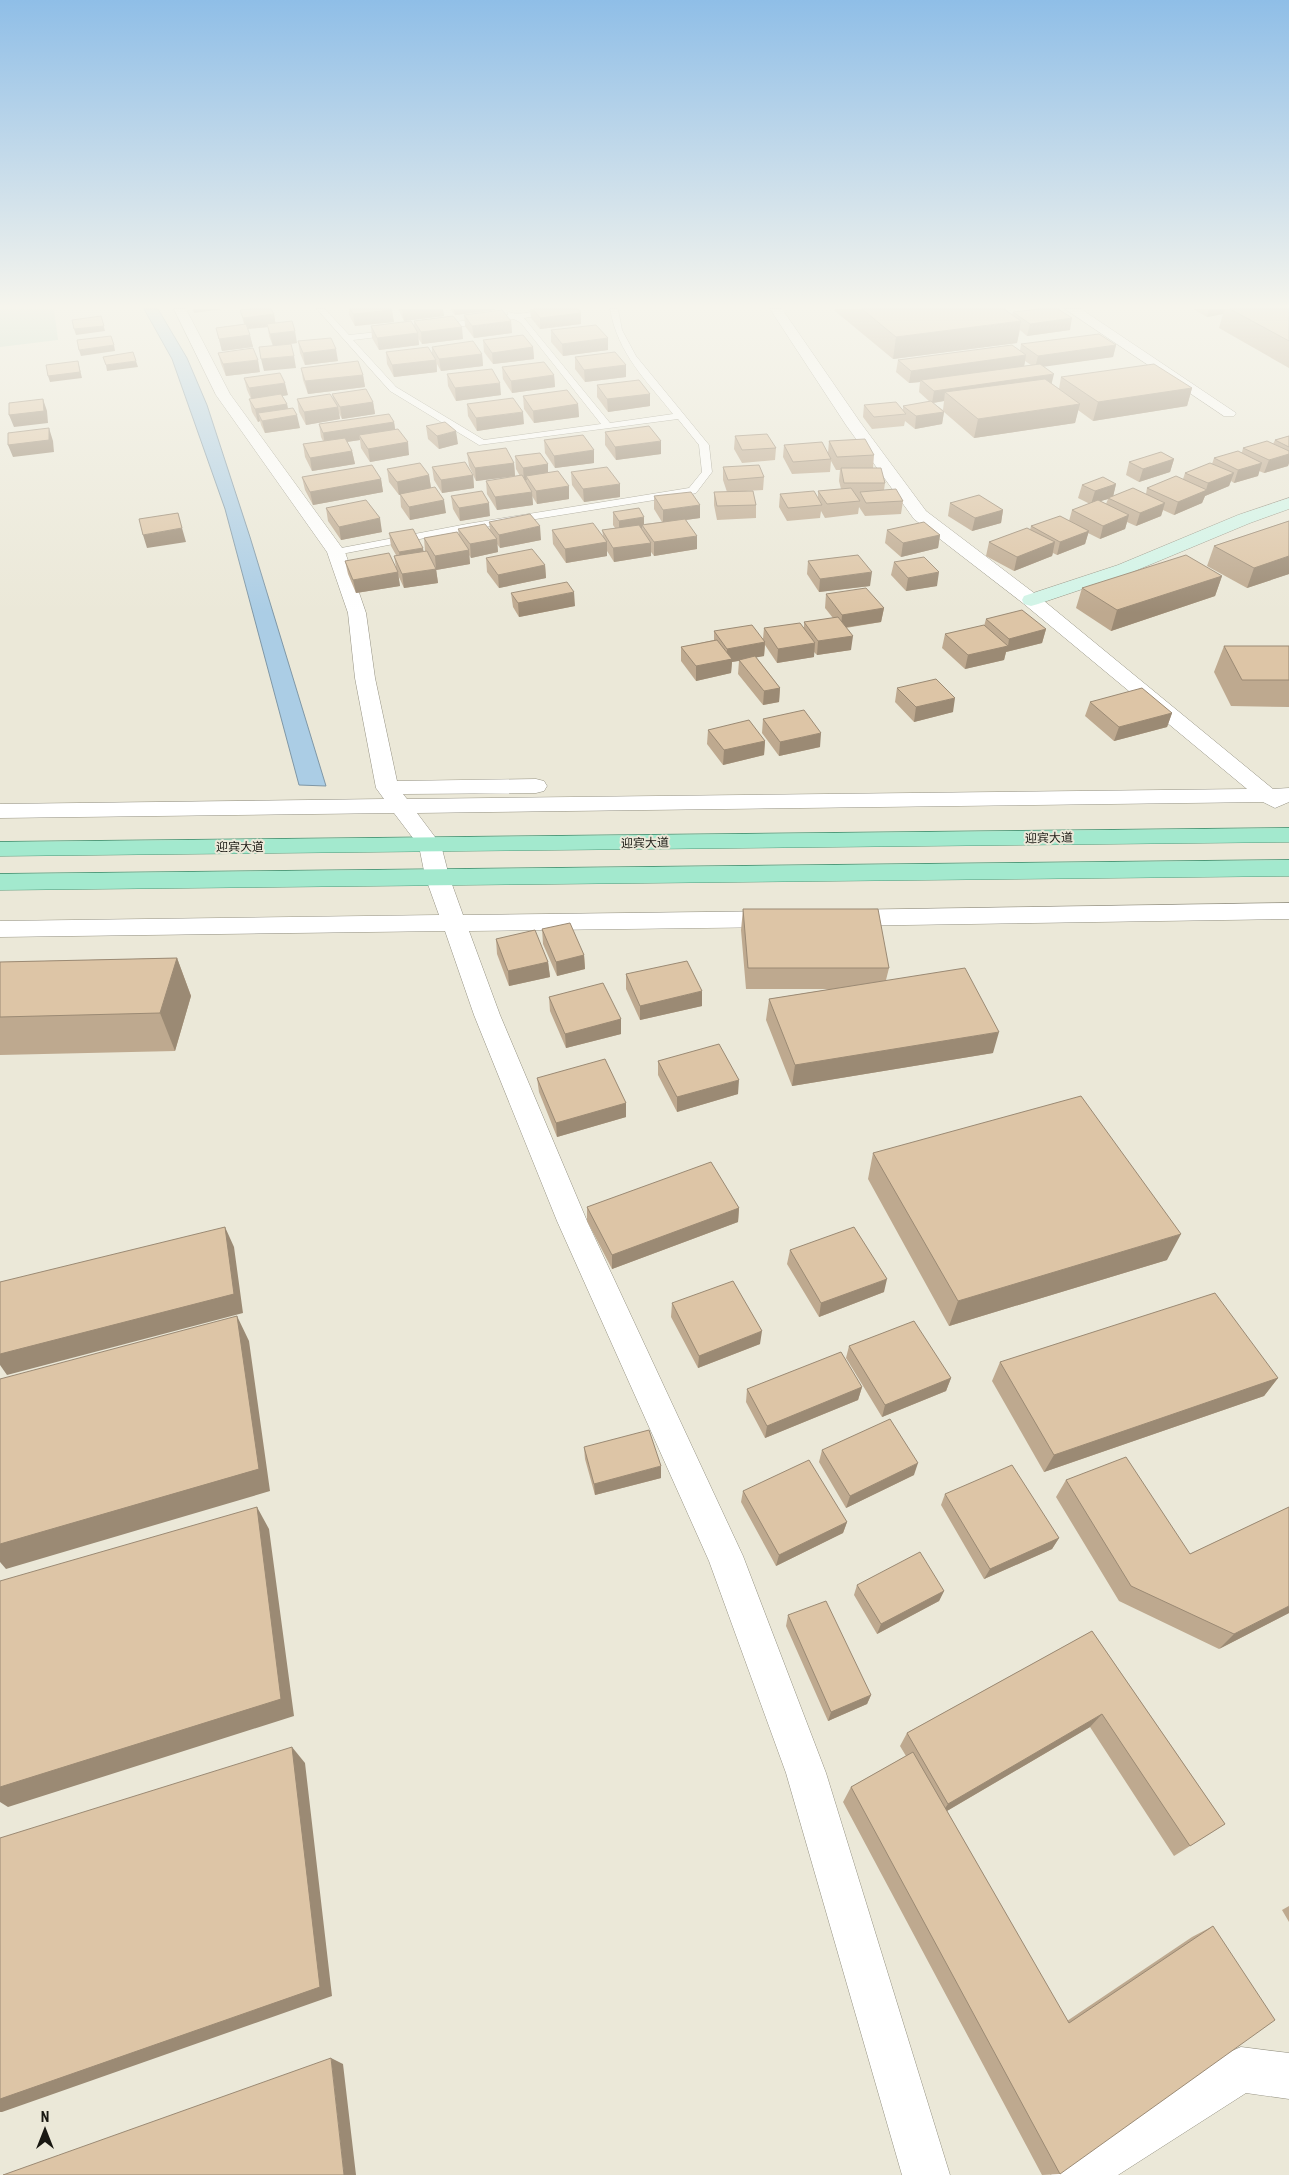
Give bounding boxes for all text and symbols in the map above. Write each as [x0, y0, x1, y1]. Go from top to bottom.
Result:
street label: 迎宾大道 [1025, 831, 1073, 845]
street label: 迎宾大道 [621, 836, 669, 850]
street label: 迎宾大道 [216, 840, 264, 854]
north arrow [20, 2105, 70, 2155]
text: N [41, 2109, 49, 2125]

